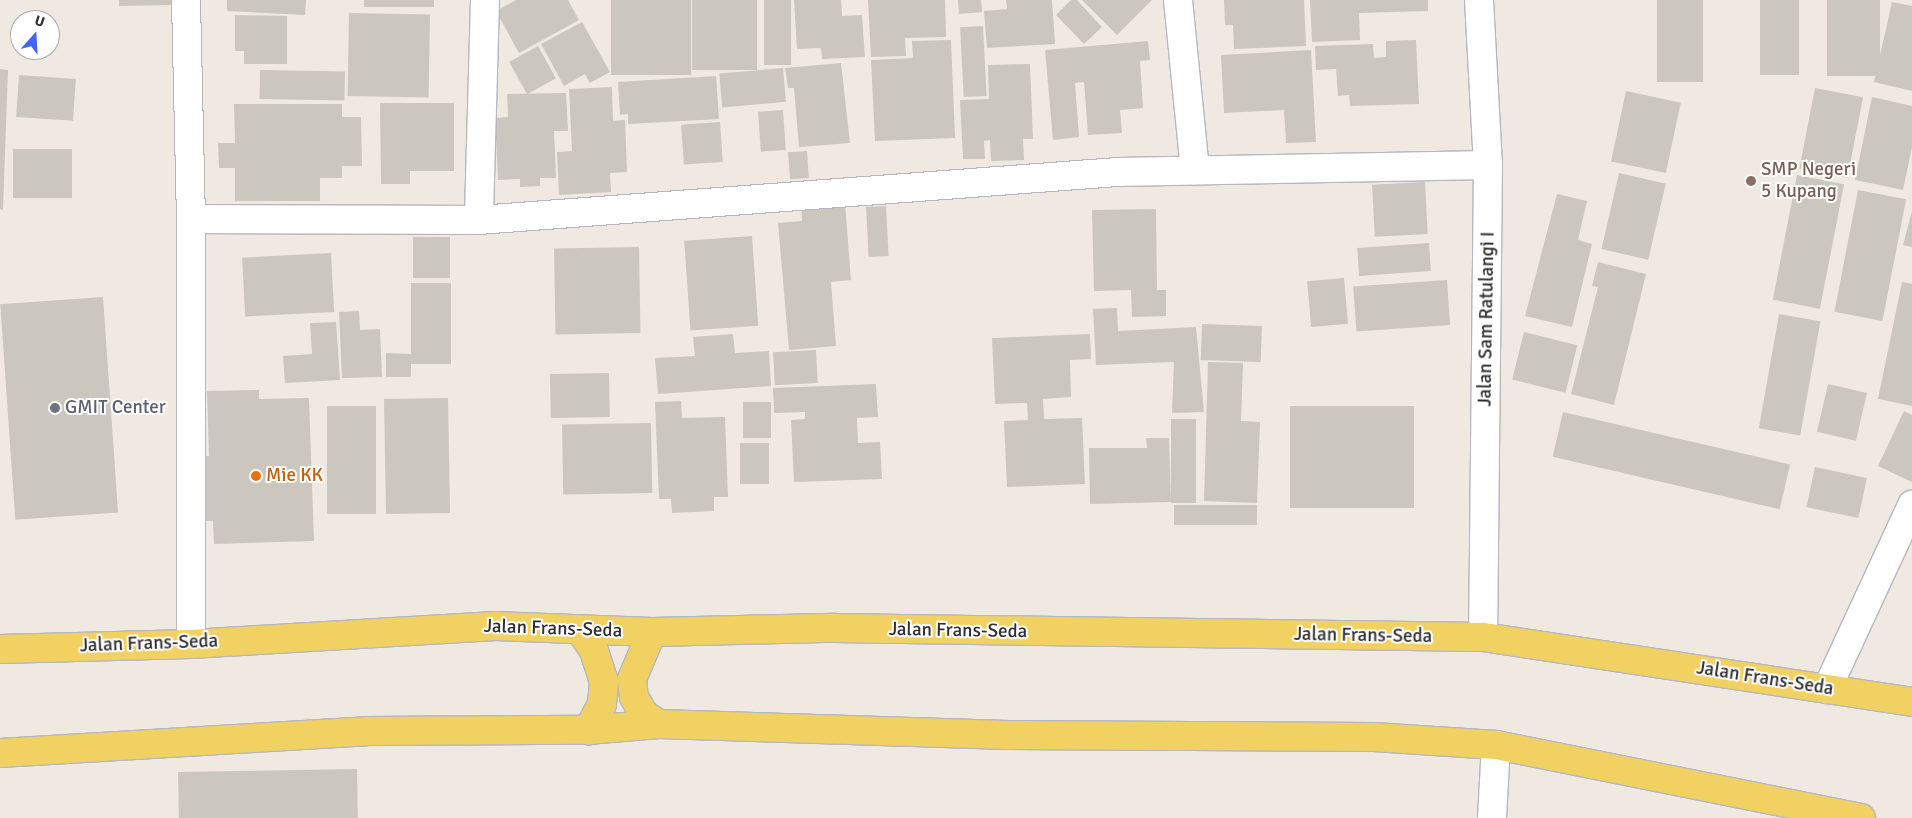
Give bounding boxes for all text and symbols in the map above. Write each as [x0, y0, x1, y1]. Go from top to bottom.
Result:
north arrow [10, 10, 60, 60]
text: U [32, 12, 47, 31]
place label: SMP Negeri 5 Kupang [1761, 159, 1856, 203]
marker: SMP Negeri 5 Kupang [1745, 175, 1757, 187]
street label: Jalan Sam Ratulangi I [1474, 231, 1500, 407]
place label: GMIT Center [65, 397, 166, 419]
marker: GMIT Center [49, 402, 61, 414]
place label: Mie KK [266, 465, 323, 487]
marker: Mie KK [250, 470, 262, 482]
street label: Jalan Frans-Seda [483, 615, 623, 643]
street label: Jalan Frans-Seda [889, 618, 1027, 644]
street label: Jalan Frans-Seda [1294, 623, 1432, 649]
street label: Jalan Frans-Seda [79, 630, 219, 658]
street label: Jalan Frans-Seda [1695, 657, 1835, 701]

